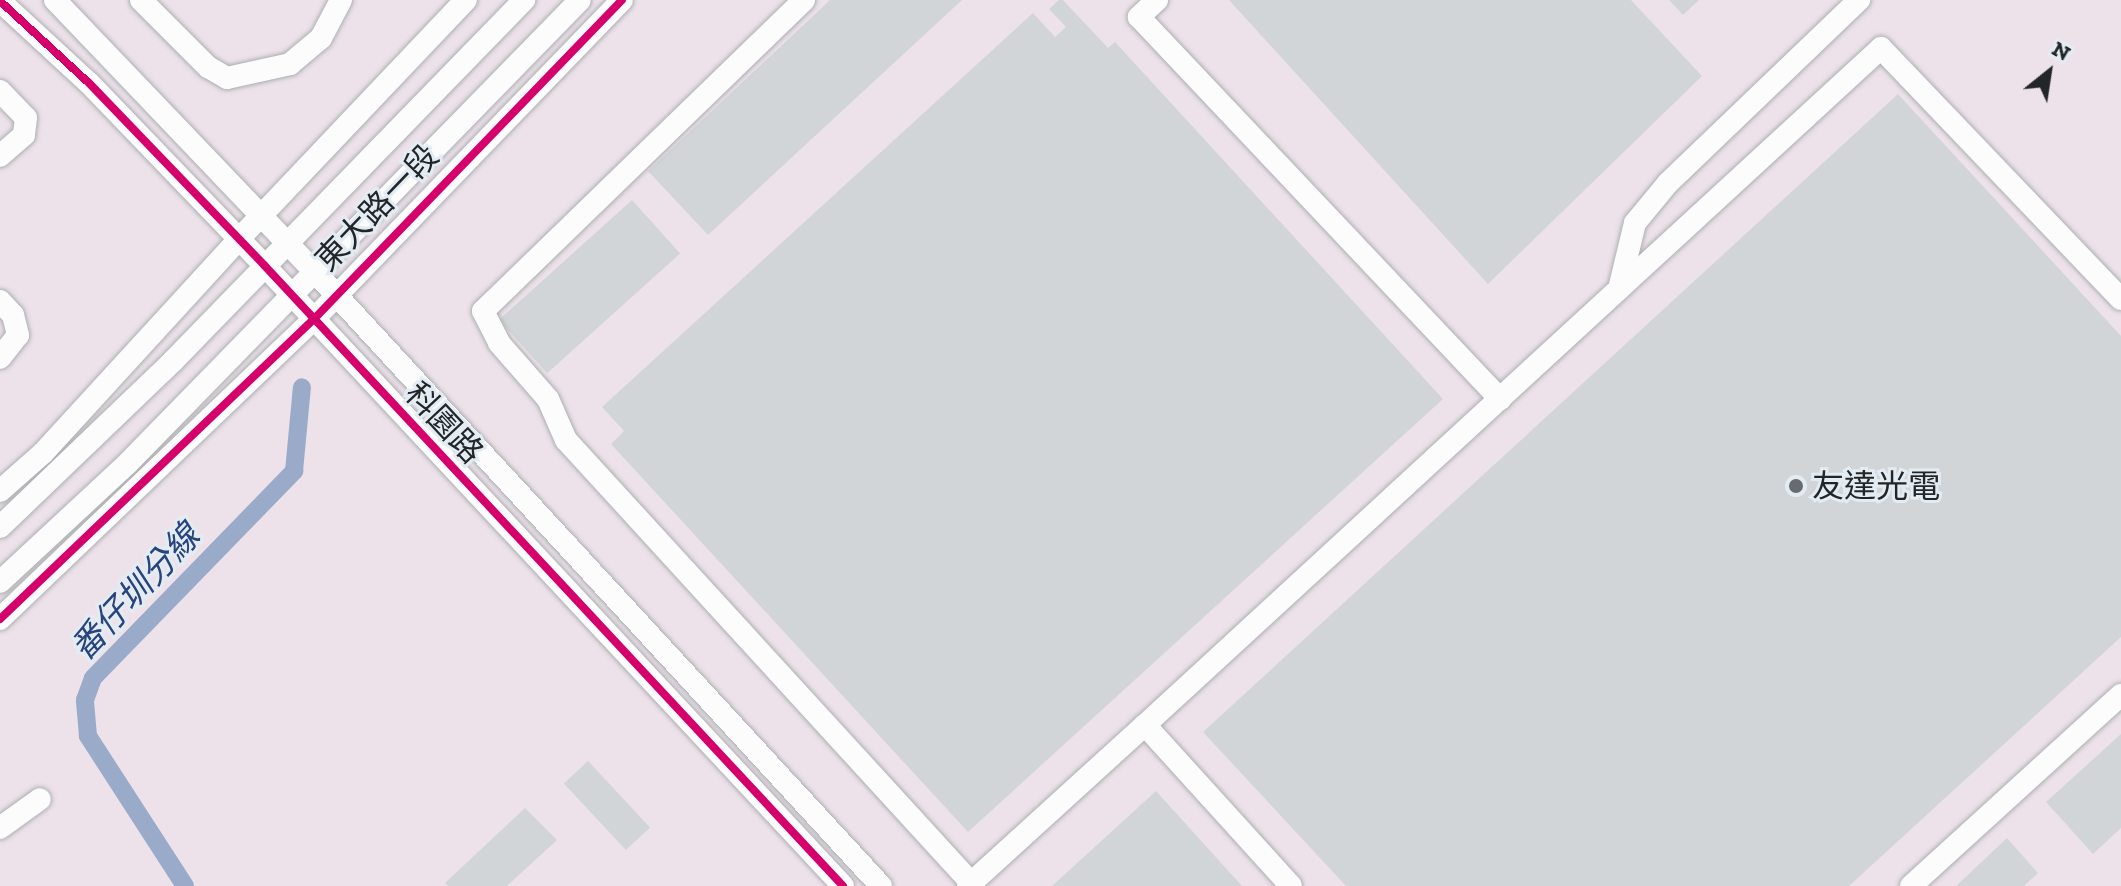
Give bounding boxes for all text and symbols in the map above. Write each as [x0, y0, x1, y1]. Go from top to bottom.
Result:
north arrow [2009, 32, 2089, 112]
text: N [2047, 35, 2075, 67]
street label: 東大路一段 [308, 137, 446, 279]
street label: 科園路 [397, 375, 491, 471]
place label: 友達光電 [1812, 467, 1940, 505]
marker: 友達光電 [1787, 477, 1805, 495]
water label: 番仔圳分線 [62, 516, 208, 668]

